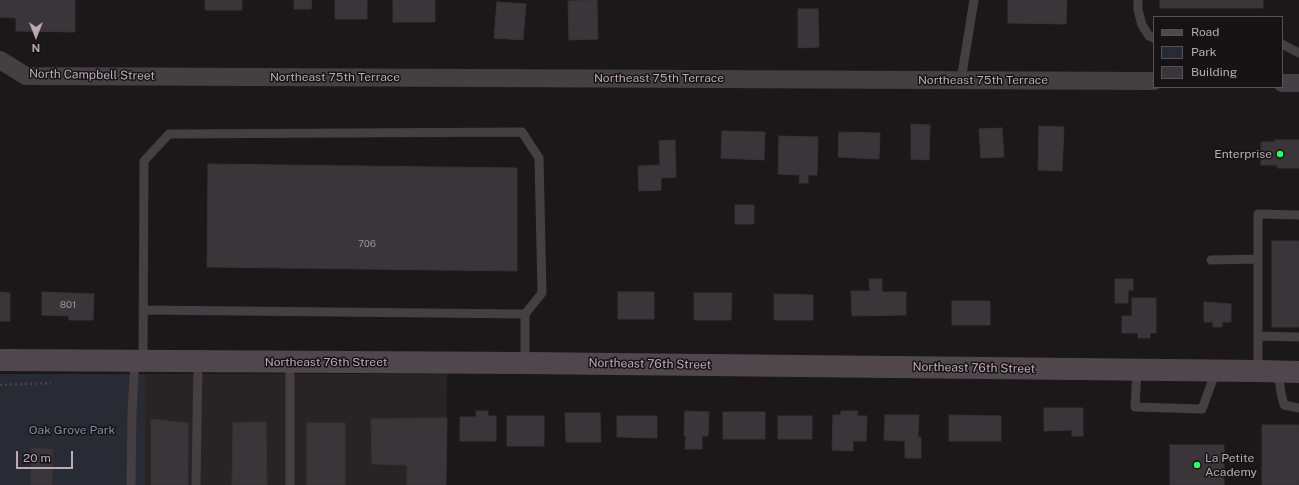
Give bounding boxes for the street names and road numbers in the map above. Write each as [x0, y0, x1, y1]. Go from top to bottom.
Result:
street label: North Campbell Street [29, 67, 155, 83]
street label: Northeast 75th Terrace [270, 70, 400, 84]
street label: Northeast 75th Terrace [594, 71, 724, 85]
street label: Northeast 75th Terrace [918, 73, 1048, 87]
street label: Northeast 76th Street [265, 355, 387, 369]
street label: Northeast 76th Street [589, 356, 711, 372]
street label: Northeast 76th Street [913, 360, 1035, 376]

